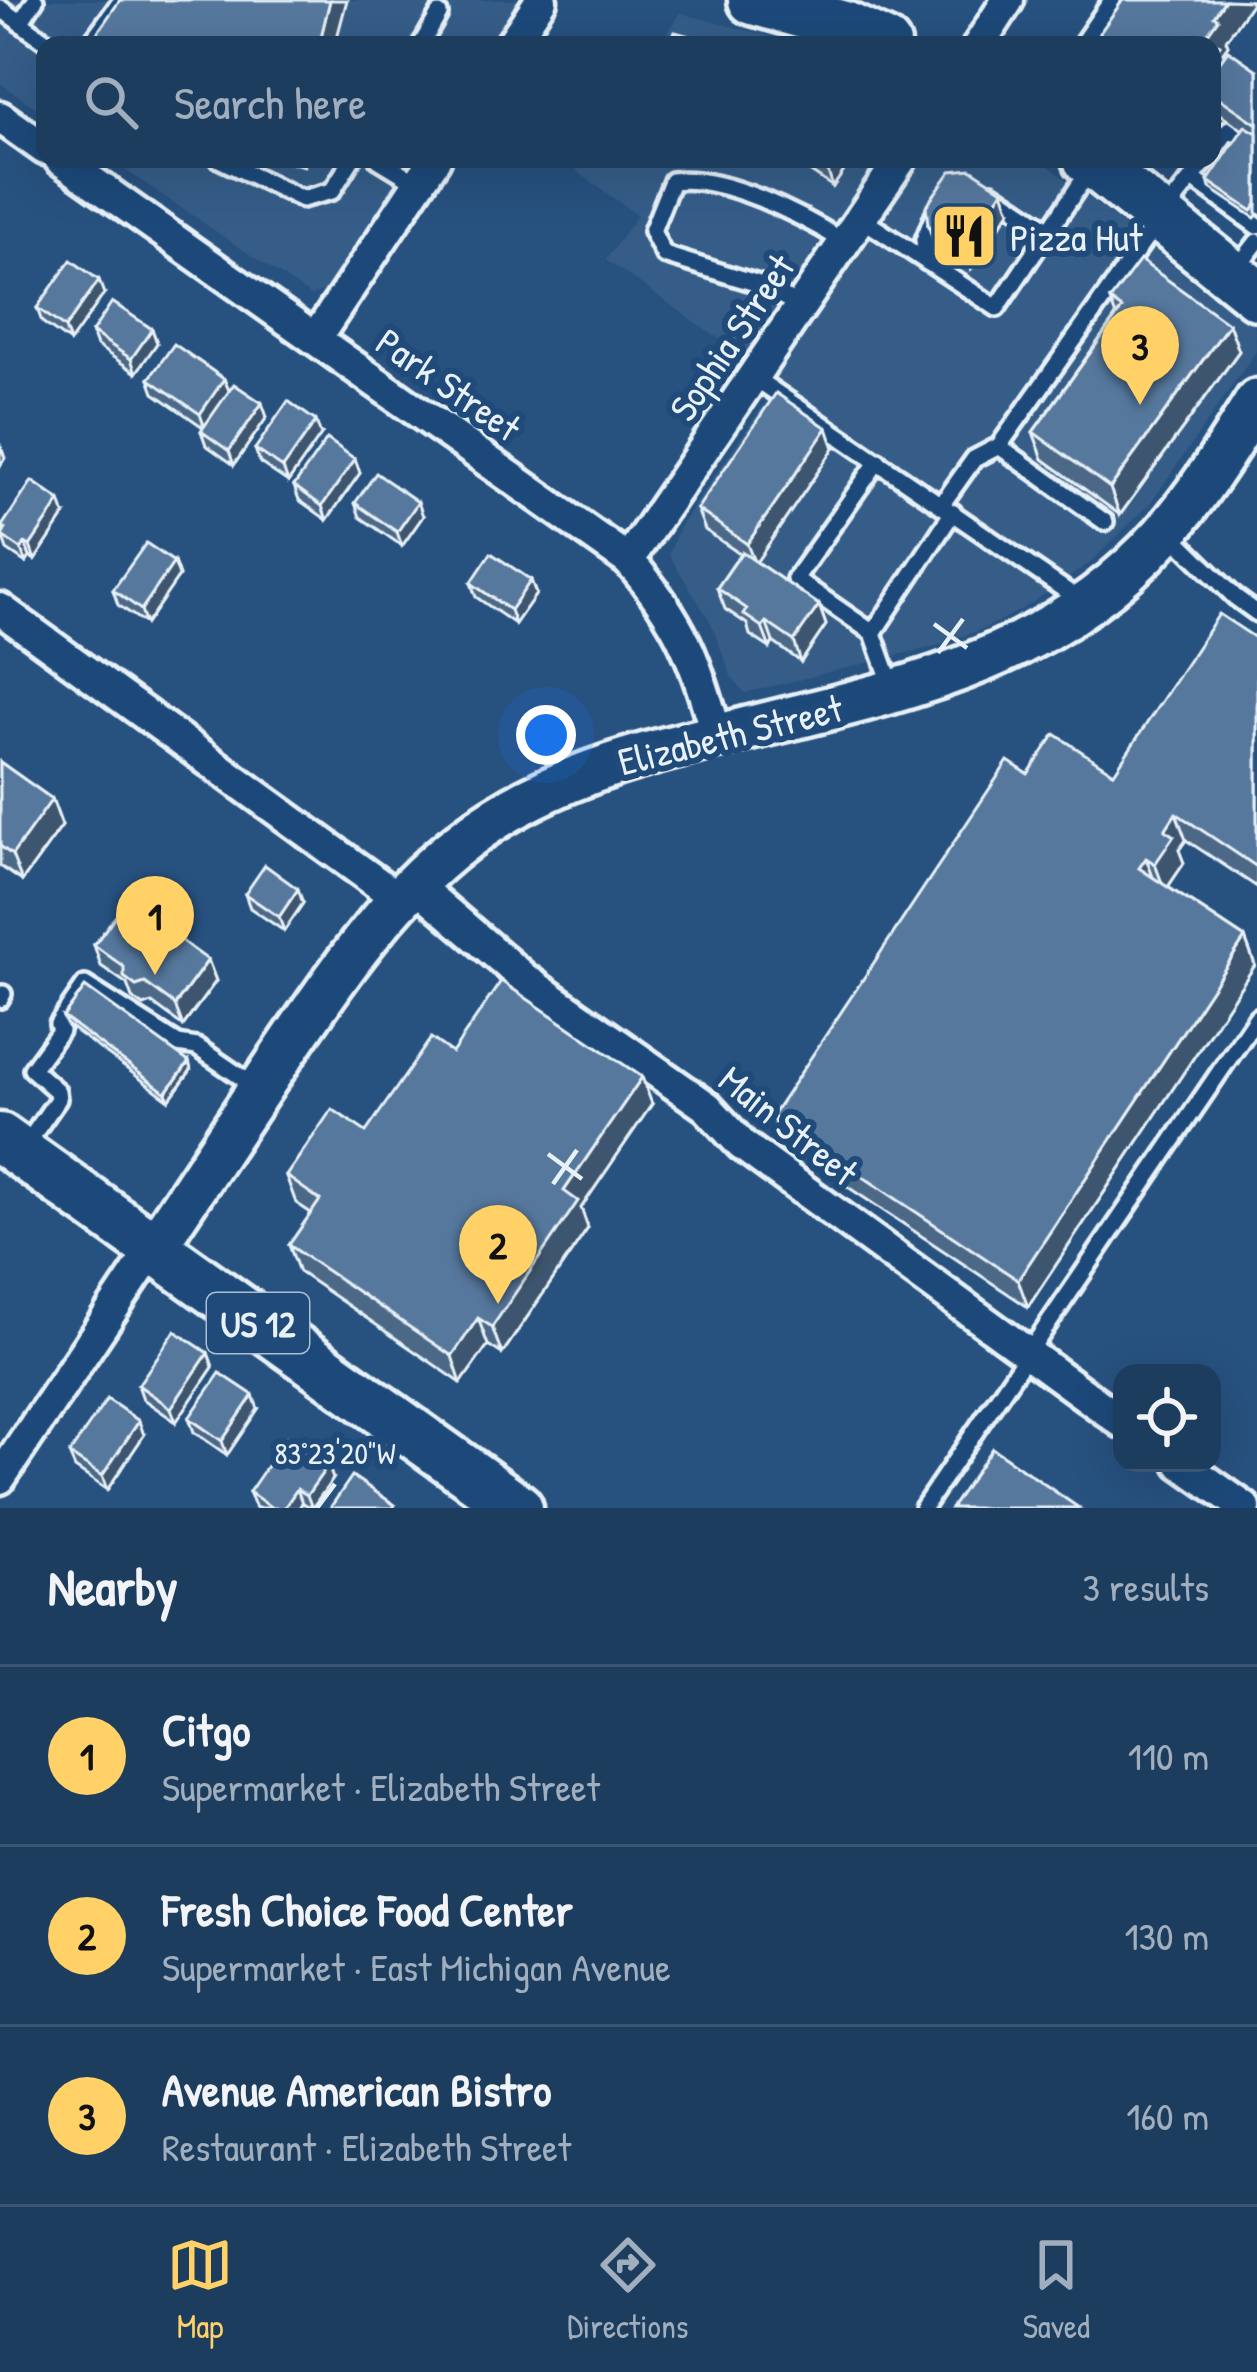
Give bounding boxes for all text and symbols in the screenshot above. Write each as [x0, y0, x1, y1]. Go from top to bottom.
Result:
search box [36, 36, 1221, 168]
icon: search [78, 69, 144, 135]
text: Search here [174, 72, 366, 133]
restaurant icon: Pizza Hut [929, 201, 999, 271]
place label: Pizza Hut [1010, 210, 1143, 263]
street label: Sophia Street [656, 243, 807, 431]
pin: 3 [1101, 306, 1179, 405]
street label: Park Street [366, 315, 532, 453]
street label: Elizabeth Street [612, 680, 848, 787]
your location [516, 705, 576, 765]
pin: 1 [116, 876, 194, 975]
street label: Main Street [708, 1053, 870, 1198]
pin: 2 [459, 1205, 537, 1304]
road number: US 12 [207, 1293, 309, 1353]
map controls [1113, 1364, 1221, 1472]
button: locate [1113, 1364, 1221, 1472]
text: 83°23'20"W [275, 1433, 396, 1473]
text: Nearby [48, 1552, 178, 1621]
text: 3 results [1083, 1560, 1209, 1613]
text: Citgo [162, 1699, 250, 1760]
text: 1 [80, 1729, 94, 1782]
text: 110 m [1128, 1729, 1209, 1782]
text: Supermarket · Elizabeth Street [162, 1760, 600, 1813]
text: Fresh Choice Food Center [162, 1879, 573, 1940]
text: 2 [78, 1909, 96, 1962]
text: 130 m [1124, 1909, 1209, 1962]
text: Supermarket · East Michigan Avenue [162, 1940, 671, 1993]
text: Avenue American Bistro [162, 2059, 551, 2120]
text: 3 [78, 2089, 96, 2142]
text: 160 m [1126, 2089, 1209, 2142]
text: Restaurant · Elizabeth Street [162, 2120, 571, 2173]
tab: Map [167, 2232, 233, 2348]
tab: Directions [567, 2232, 689, 2348]
tab: Saved [1023, 2232, 1090, 2348]

